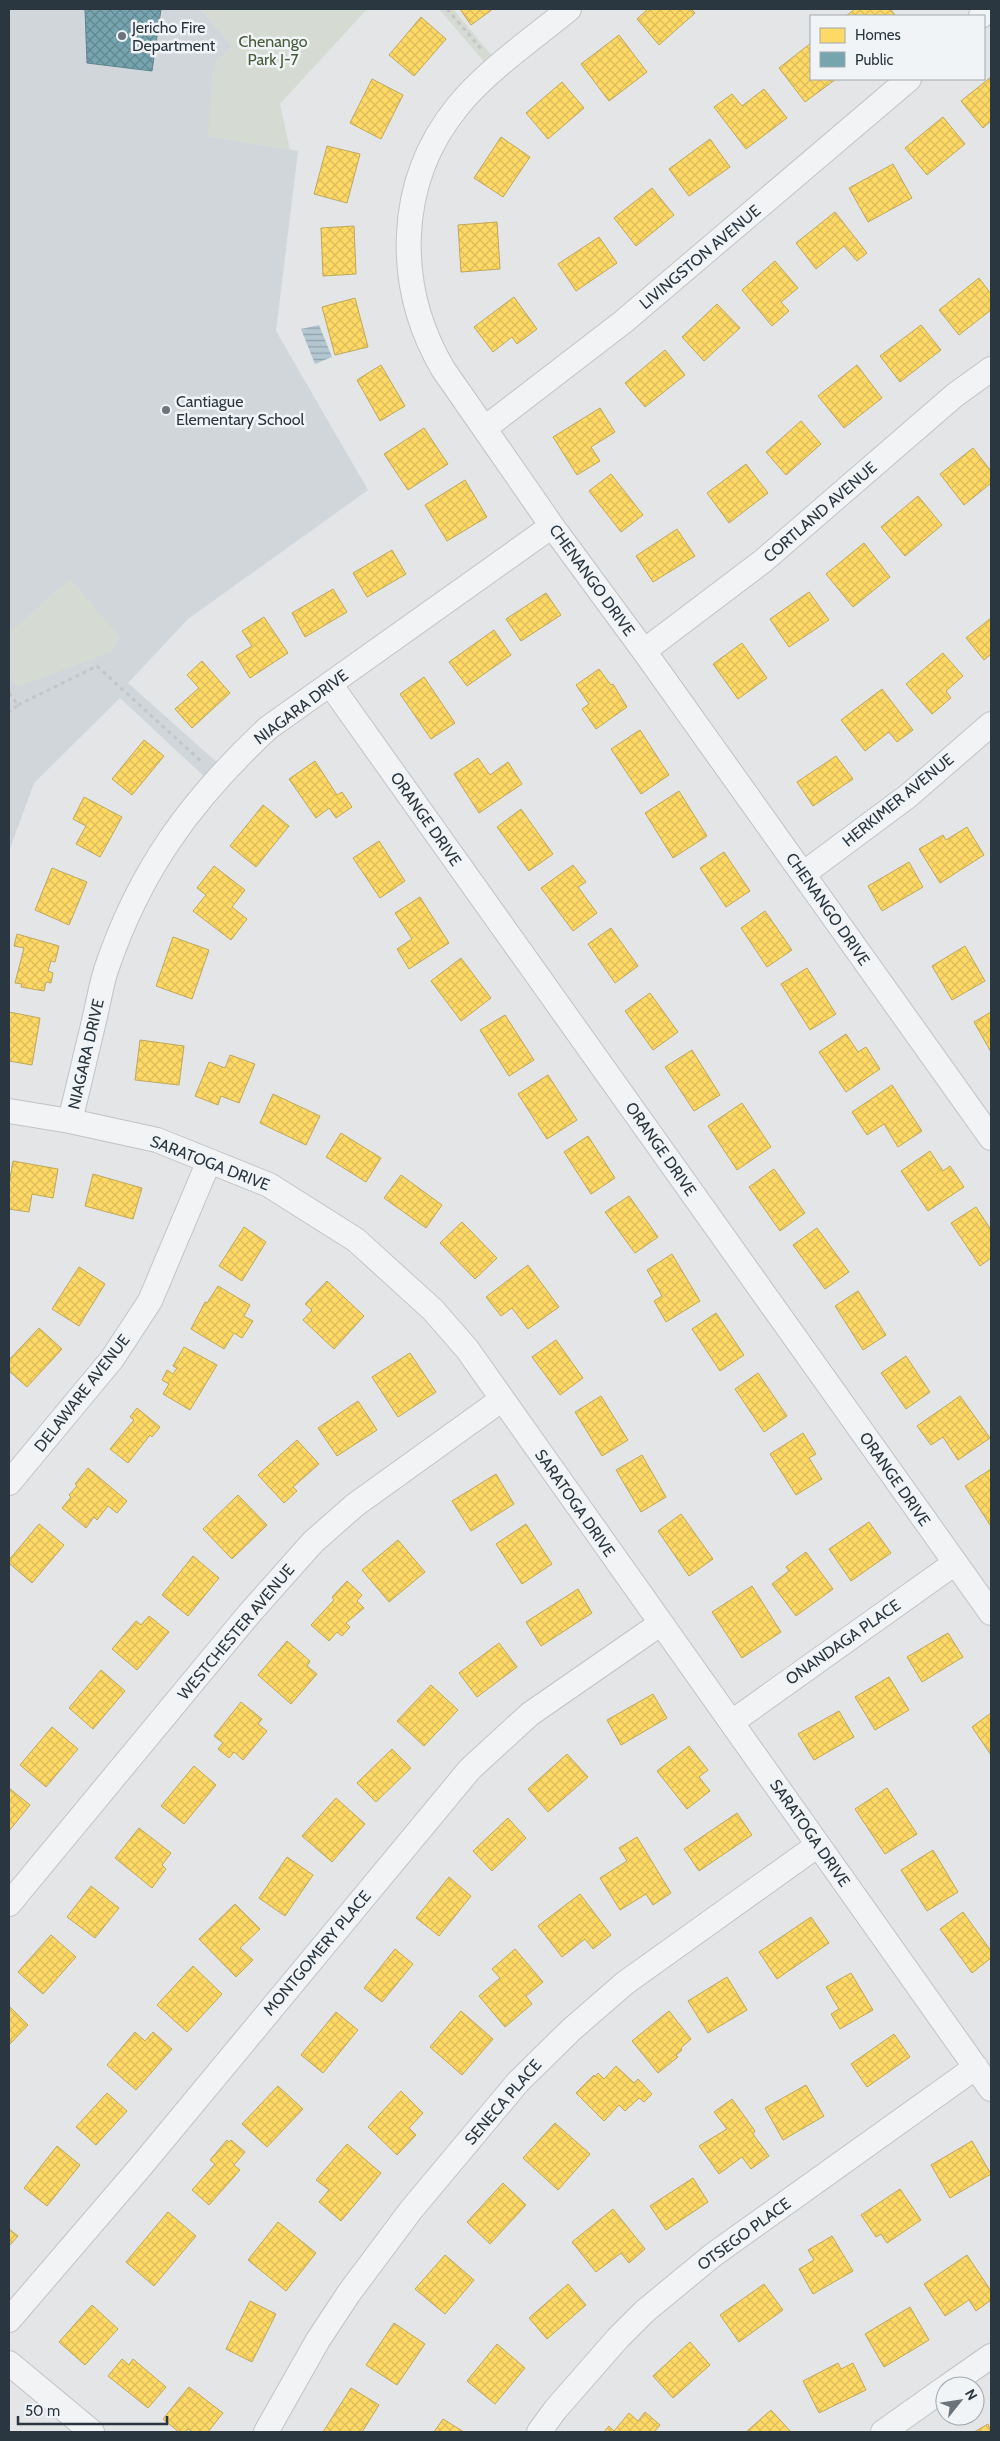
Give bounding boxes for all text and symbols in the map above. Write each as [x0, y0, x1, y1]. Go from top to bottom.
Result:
legend [810, 15, 985, 80]
place label: Jericho Fire Department [131, 18, 216, 55]
text: Homes [855, 26, 901, 44]
marker: Jericho Fire Department [116, 30, 128, 42]
park label: Chenango Park J-7 [238, 32, 308, 69]
text: Public [855, 51, 893, 69]
street label: LIVINGSTON AVENUE [636, 201, 764, 313]
place label: Cantiague Elementary School [176, 392, 304, 429]
marker: Cantiague Elementary School [160, 404, 172, 416]
street label: CORTLAND AVENUE [760, 458, 881, 566]
street label: CHENANGO DRIVE [545, 521, 639, 640]
street label: NIAGARA DRIVE [250, 665, 352, 749]
street label: HERKIMER AVENUE [839, 749, 957, 851]
street label: ORANGE DRIVE [387, 768, 465, 870]
street label: CHENANGO DRIVE [782, 849, 874, 969]
street label: NIAGARA DRIVE [64, 997, 108, 1111]
street label: ORANGE DRIVE [622, 1098, 700, 1200]
street label: SARATOGA DRIVE [148, 1131, 273, 1195]
street label: DELAWARE AVENUE [30, 1330, 134, 1455]
street label: ORANGE DRIVE [856, 1428, 934, 1530]
street label: SARATOGA DRIVE [531, 1446, 619, 1560]
street label: WESTCHESTER AVENUE [174, 1560, 298, 1704]
street label: ONANDAGA PLACE [782, 1595, 904, 1689]
street label: SARATOGA DRIVE [766, 1776, 854, 1890]
street label: MONTGOMERY PLACE [259, 1887, 375, 2019]
street label: SENECA PLACE [461, 2055, 545, 2149]
street label: OTSEGO PLACE [694, 2194, 794, 2274]
north arrow [935, 2376, 985, 2426]
text: N [961, 2386, 982, 2403]
scale bar [18, 2394, 166, 2426]
text: 50 m [25, 2402, 60, 2420]

